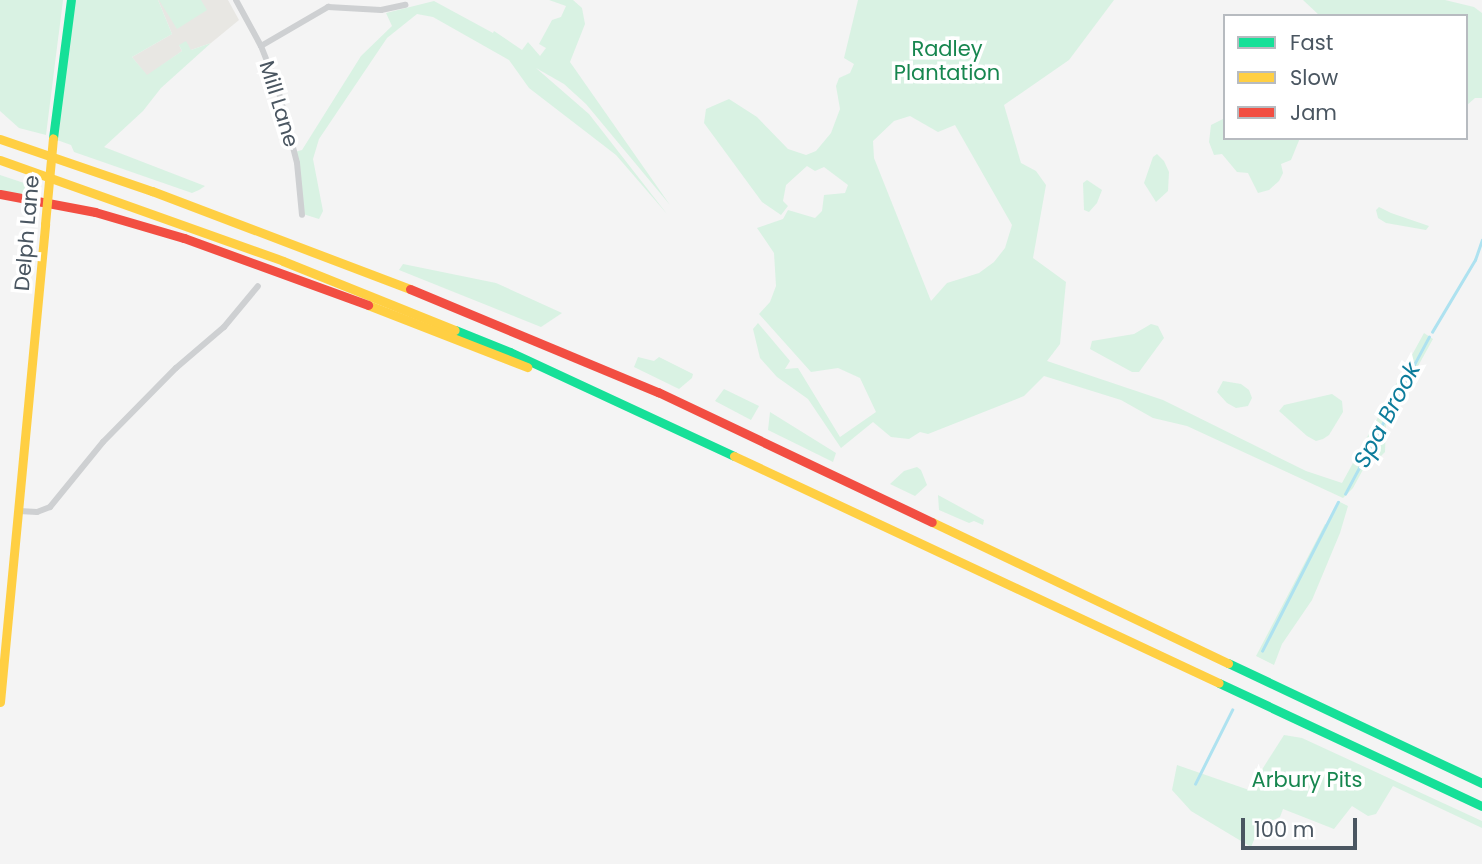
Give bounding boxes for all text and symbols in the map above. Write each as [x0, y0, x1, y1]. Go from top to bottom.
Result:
legend [1223, 14, 1468, 140]
text: Fast [1290, 28, 1333, 57]
park label: Radley Plantation [894, 36, 1000, 86]
street label: Mill Lane [254, 58, 304, 150]
text: Slow [1290, 63, 1338, 92]
text: Jam [1290, 98, 1337, 127]
street label: Delph Lane [9, 174, 45, 292]
water label: Spa Brook [1348, 358, 1426, 472]
park label: Arbury Pits [1252, 767, 1362, 793]
scale bar [1244, 804, 1360, 848]
text: 100 m [1254, 815, 1314, 844]

